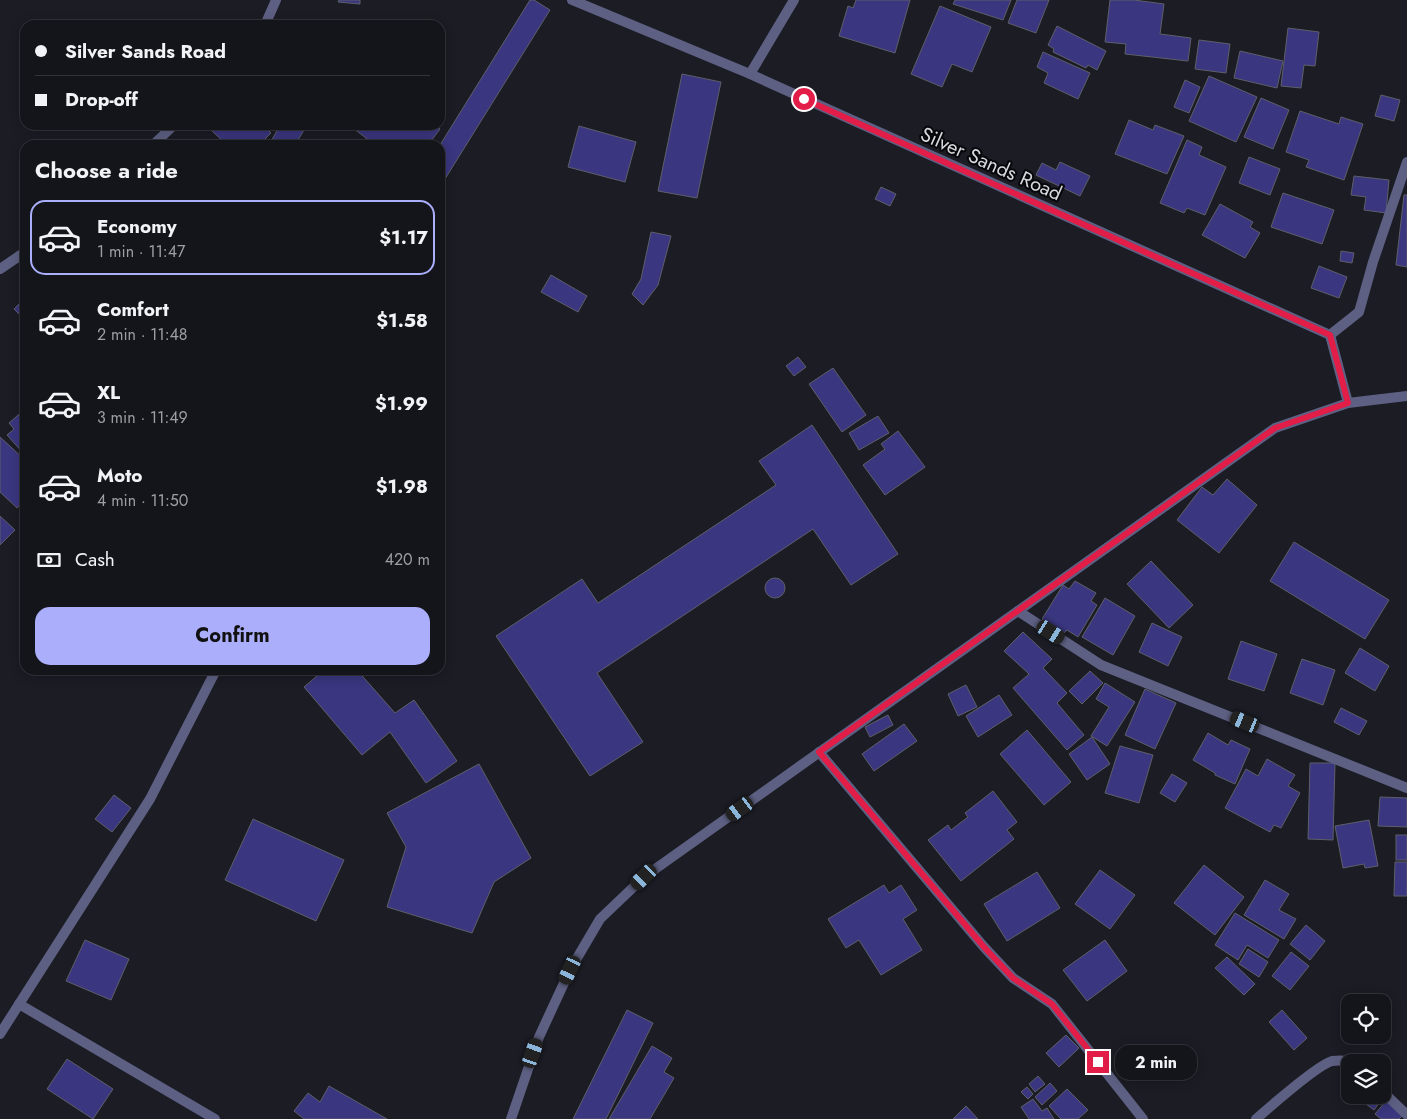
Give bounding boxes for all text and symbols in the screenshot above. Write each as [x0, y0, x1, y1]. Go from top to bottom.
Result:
text: Silver Sands Road [65, 38, 226, 65]
text: Drop-off [65, 86, 138, 113]
route start [793, 88, 815, 110]
street label: Silver Sands Road [916, 120, 1066, 208]
text: Choose a ride [35, 154, 178, 186]
text: Economy [97, 213, 177, 240]
icon: car [37, 215, 82, 260]
text: $1.17 [379, 224, 428, 251]
text: 1 min · 11:47 [97, 240, 185, 263]
text: Comfort [97, 296, 169, 323]
icon: car [37, 298, 82, 343]
text: $1.58 [376, 307, 428, 334]
text: 2 min · 11:48 [97, 323, 188, 346]
text: XL [97, 379, 120, 406]
icon: car [37, 381, 82, 426]
text: $1.99 [375, 390, 428, 417]
text: 3 min · 11:49 [97, 406, 188, 429]
text: Moto [97, 462, 142, 489]
icon: car [37, 464, 82, 509]
text: $1.98 [376, 473, 428, 500]
text: 4 min · 11:50 [97, 489, 188, 512]
icon: cash [35, 546, 63, 574]
text: Cash [75, 546, 115, 573]
text: 420 m [385, 548, 430, 571]
button: Confirm [35, 607, 430, 665]
car [1034, 618, 1067, 646]
car [1228, 709, 1261, 735]
car [723, 794, 756, 824]
car [627, 861, 660, 893]
car [556, 953, 583, 987]
map controls [1341, 994, 1391, 1104]
button: locate [1341, 994, 1391, 1044]
car [521, 1036, 544, 1070]
callout: 2 min [1116, 1044, 1198, 1080]
route end [1087, 1051, 1109, 1073]
text: 2 min [1135, 1051, 1177, 1074]
button: layers [1341, 1054, 1391, 1104]

